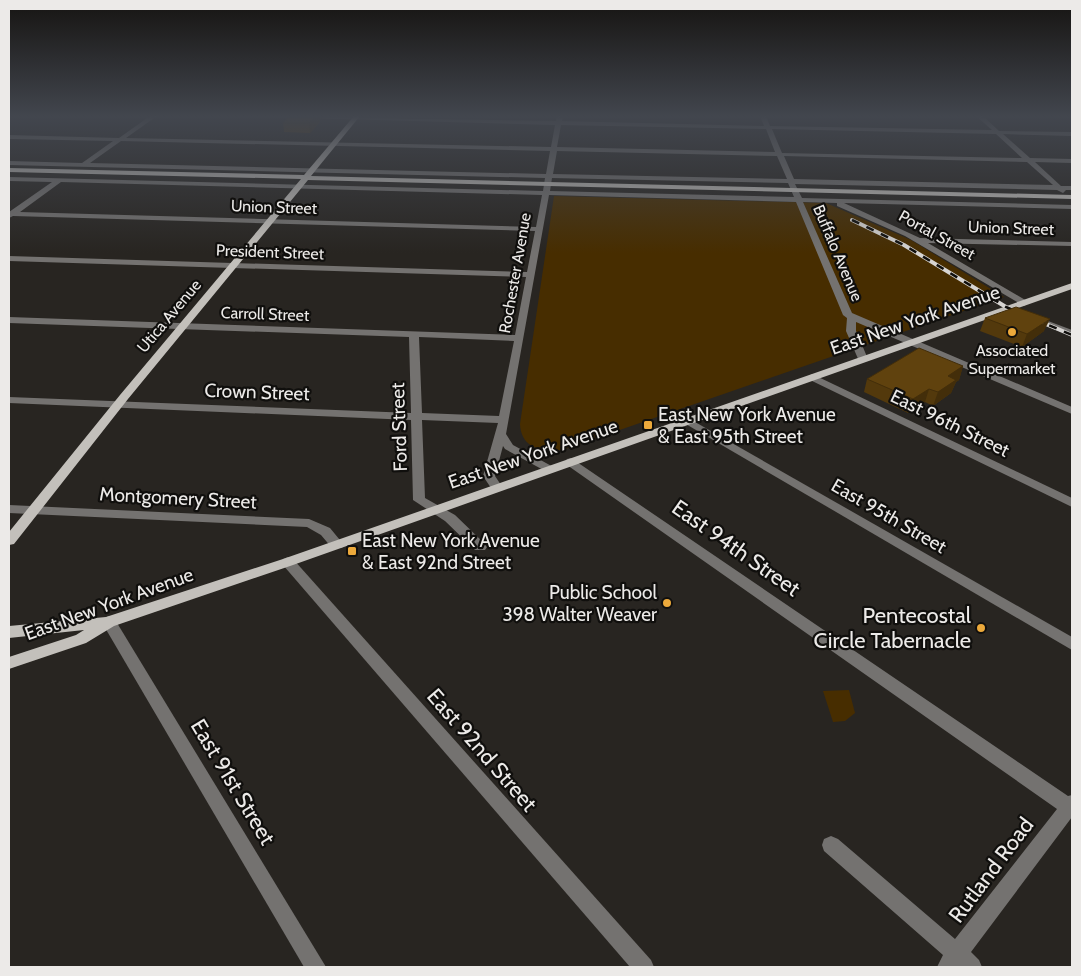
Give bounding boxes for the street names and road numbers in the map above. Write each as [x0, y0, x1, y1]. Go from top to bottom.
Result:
street label: Union Street [231, 196, 318, 218]
street label: Buffalo Avenue [809, 202, 867, 304]
street label: Portal Street [895, 206, 979, 264]
street label: Rochester Avenue [495, 211, 535, 335]
street label: Union Street [968, 217, 1055, 239]
street label: President Street [216, 241, 325, 263]
street label: Utica Avenue [133, 276, 205, 356]
street label: East New York Avenue [827, 280, 1003, 360]
street label: Carroll Street [220, 303, 310, 325]
street label: Crown Street [204, 379, 311, 405]
street label: Ford Street [386, 382, 412, 472]
street label: East 96th Street [887, 384, 1014, 462]
street label: East New York Avenue [445, 414, 621, 494]
street label: East 95th Street [827, 474, 951, 559]
street label: Montgomery Street [99, 482, 258, 514]
street label: East 94th Street [667, 494, 806, 602]
street label: East New York Avenue [22, 563, 197, 645]
street label: East 92nd Street [421, 683, 543, 817]
street label: East 91st Street [185, 714, 281, 850]
street label: Rutland Road [943, 812, 1039, 928]

